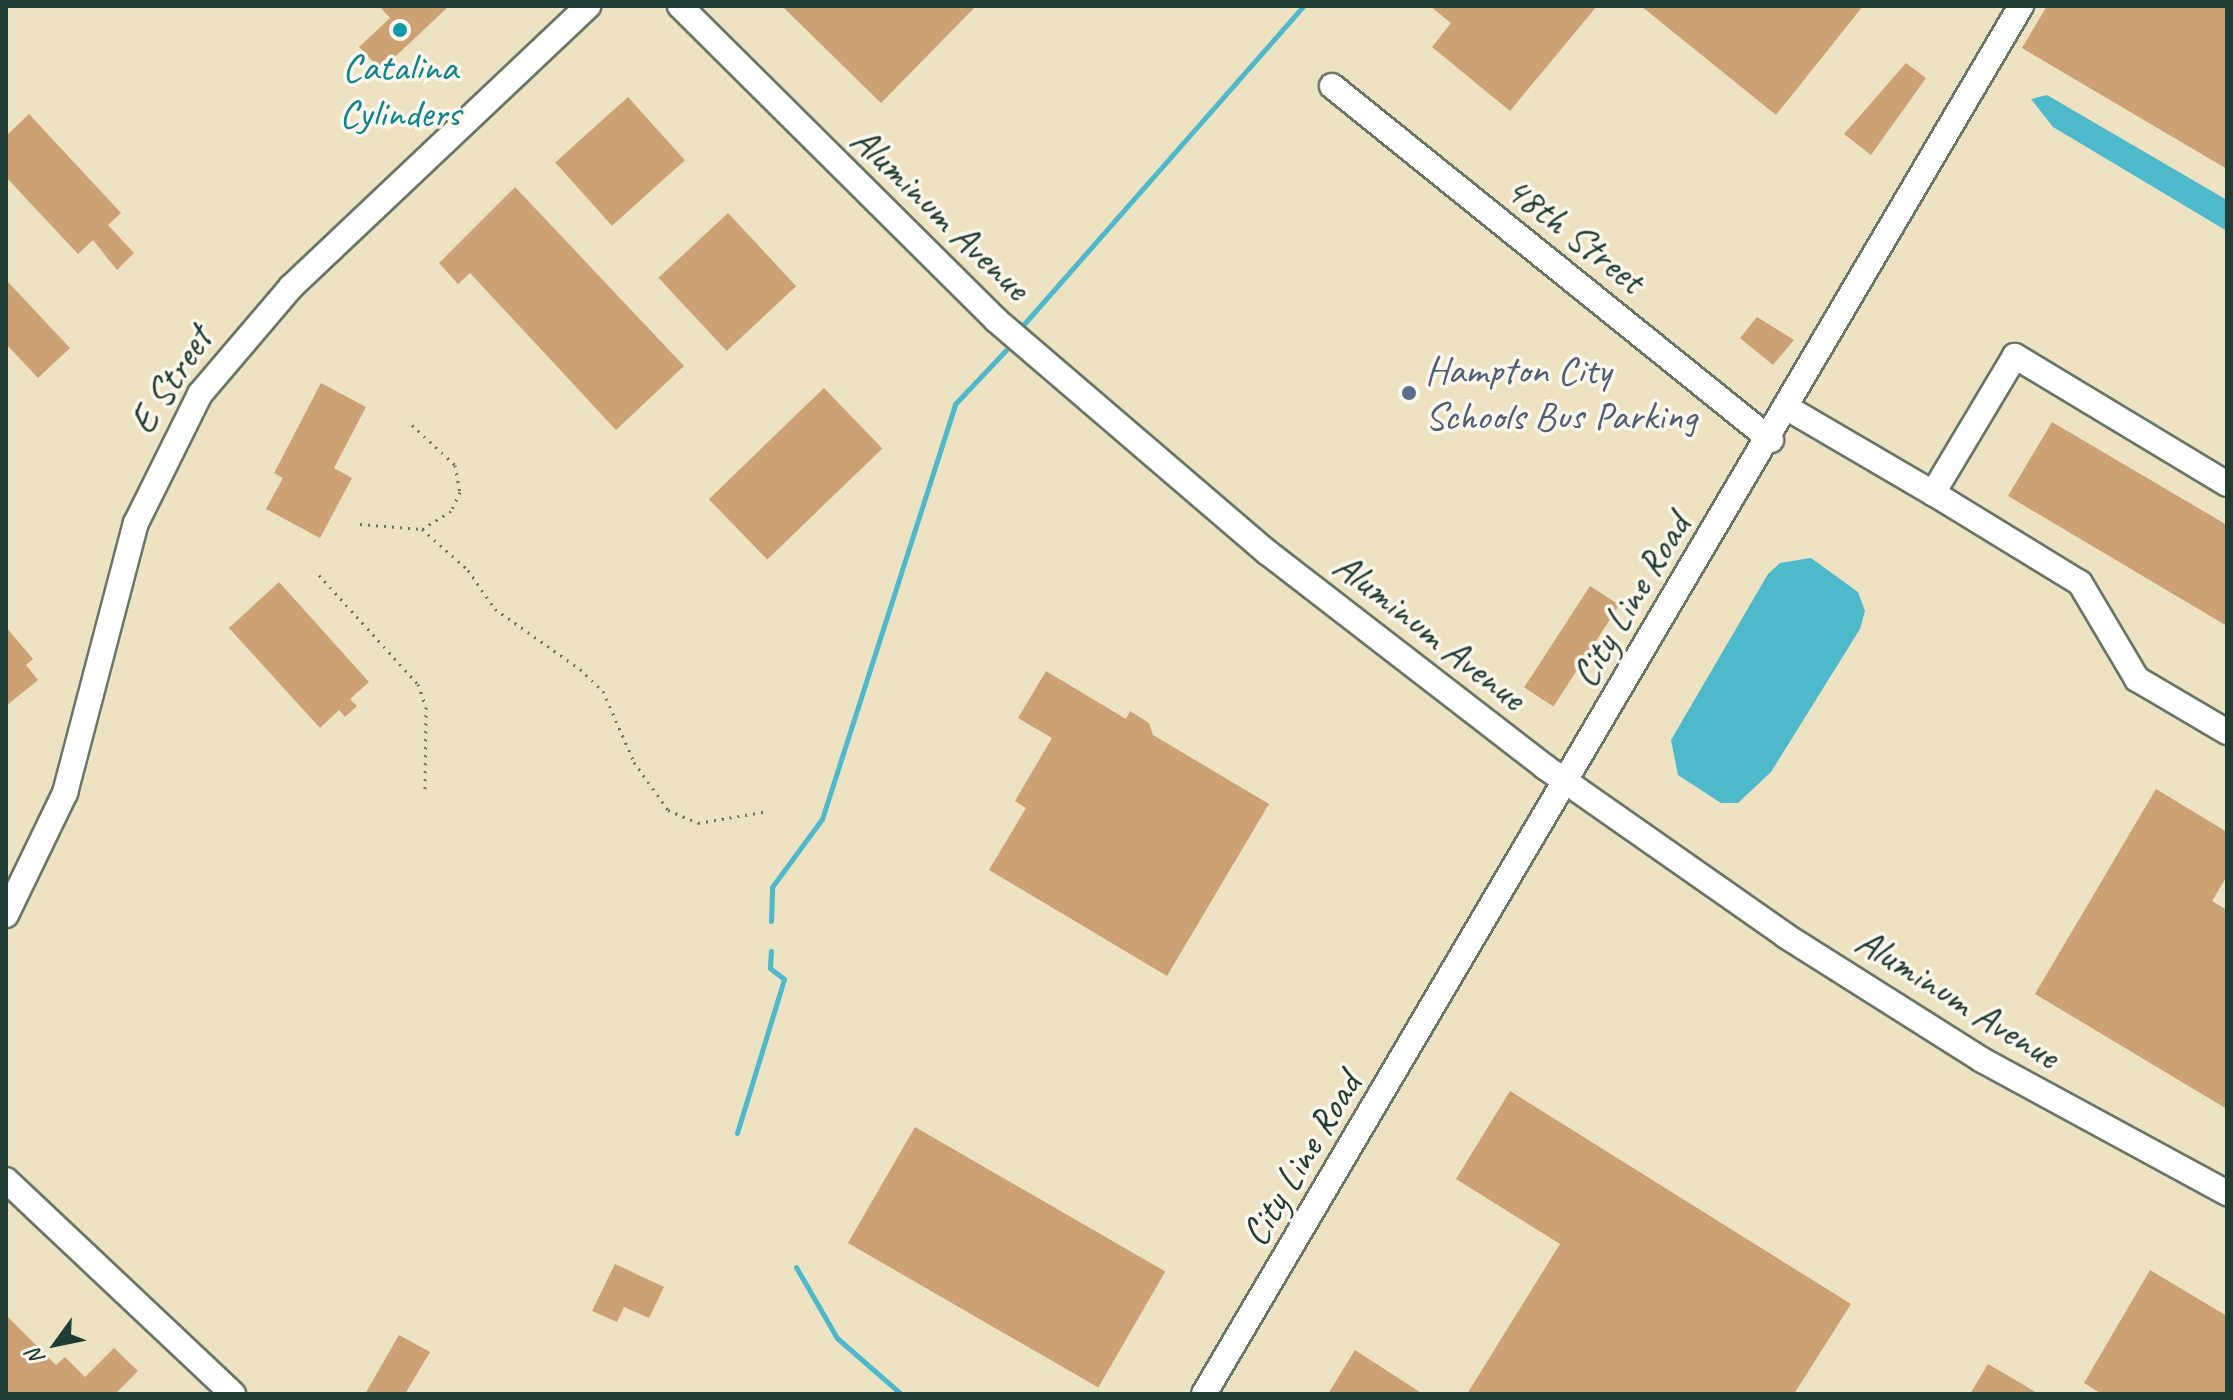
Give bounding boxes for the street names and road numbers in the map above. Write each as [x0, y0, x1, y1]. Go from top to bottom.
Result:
street label: Aluminum Avenue [841, 116, 1041, 310]
street label: 48th Street [1496, 165, 1654, 303]
street label: E Street [118, 317, 222, 443]
street label: City Line Road [1559, 504, 1701, 696]
street label: Aluminum Avenue [1324, 541, 1536, 721]
street label: Aluminum Avenue [1848, 917, 2068, 1079]
street label: City Line Road [1230, 1063, 1372, 1255]

